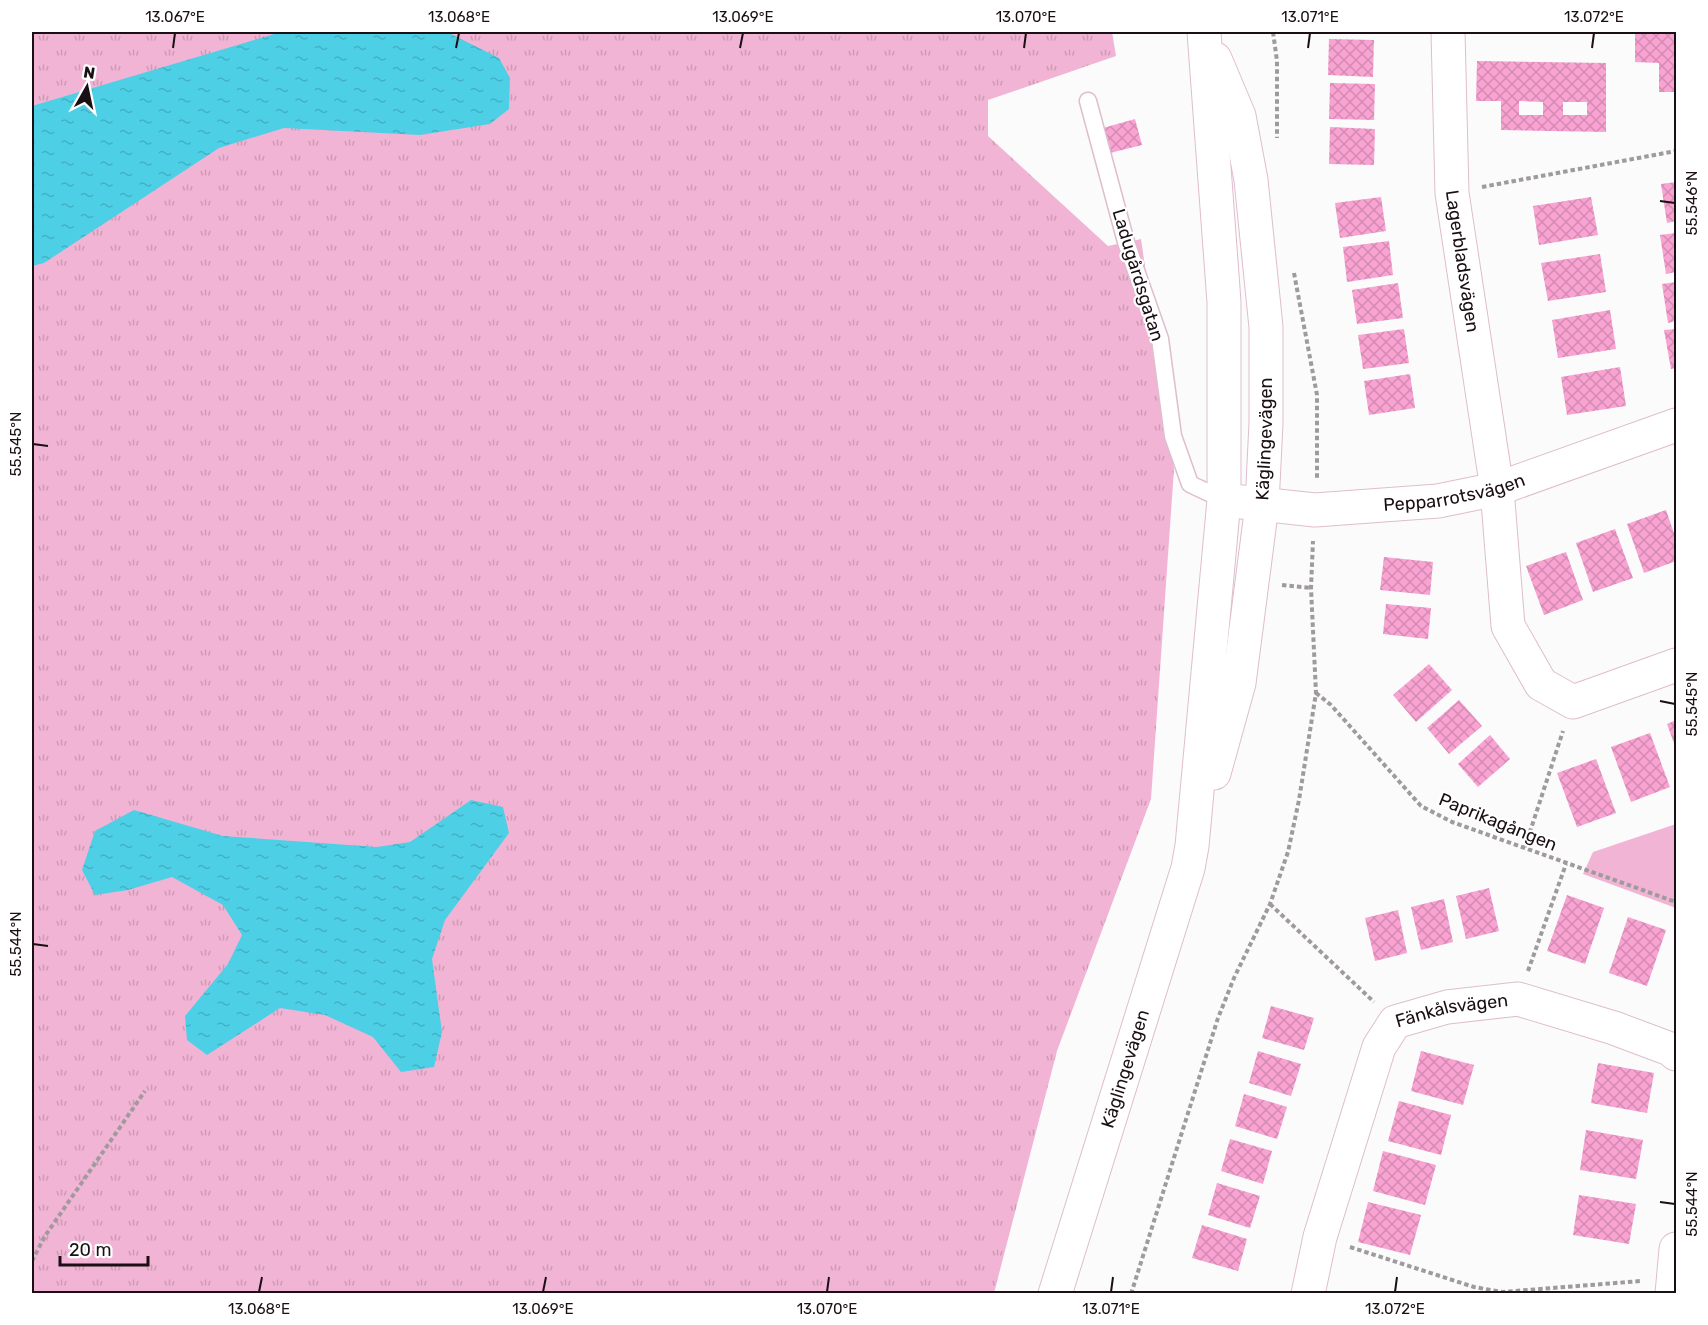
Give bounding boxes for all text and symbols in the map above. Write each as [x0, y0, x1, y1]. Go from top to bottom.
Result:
text: 13.067°E [145, 8, 205, 26]
text: 13.068°E [428, 8, 490, 26]
text: 13.069°E [712, 8, 774, 26]
text: 13.070°E [996, 8, 1056, 26]
text: 13.071°E [1281, 8, 1339, 26]
text: 13.072°E [1564, 8, 1624, 26]
north arrow [57, 57, 117, 117]
text: N [82, 62, 96, 83]
text: 55.546°N [1683, 171, 1701, 235]
street label: Lagerbladsvägen [1441, 188, 1484, 334]
street label: Ladugårdsgatan [1107, 206, 1169, 344]
street label: Käglingevägen [1251, 378, 1277, 501]
text: 55.545°N [7, 412, 25, 476]
street label: Pepparrotsvägen [1382, 469, 1528, 516]
text: 55.545°N [1683, 672, 1701, 736]
street label: Paprikagången [1436, 788, 1560, 856]
text: 55.544°N [7, 911, 25, 977]
street label: Fänkålsvägen [1393, 989, 1509, 1032]
street label: Käglingevägen [1097, 1007, 1154, 1131]
text: 55.544°N [1683, 1171, 1701, 1237]
scale bar [60, 1229, 148, 1267]
text: 20 m [69, 1239, 111, 1261]
text: 13.068°E [228, 1300, 290, 1318]
text: 13.069°E [512, 1300, 574, 1318]
text: 13.070°E [797, 1300, 857, 1318]
text: 13.071°E [1082, 1300, 1140, 1318]
text: 13.072°E [1365, 1300, 1425, 1318]

